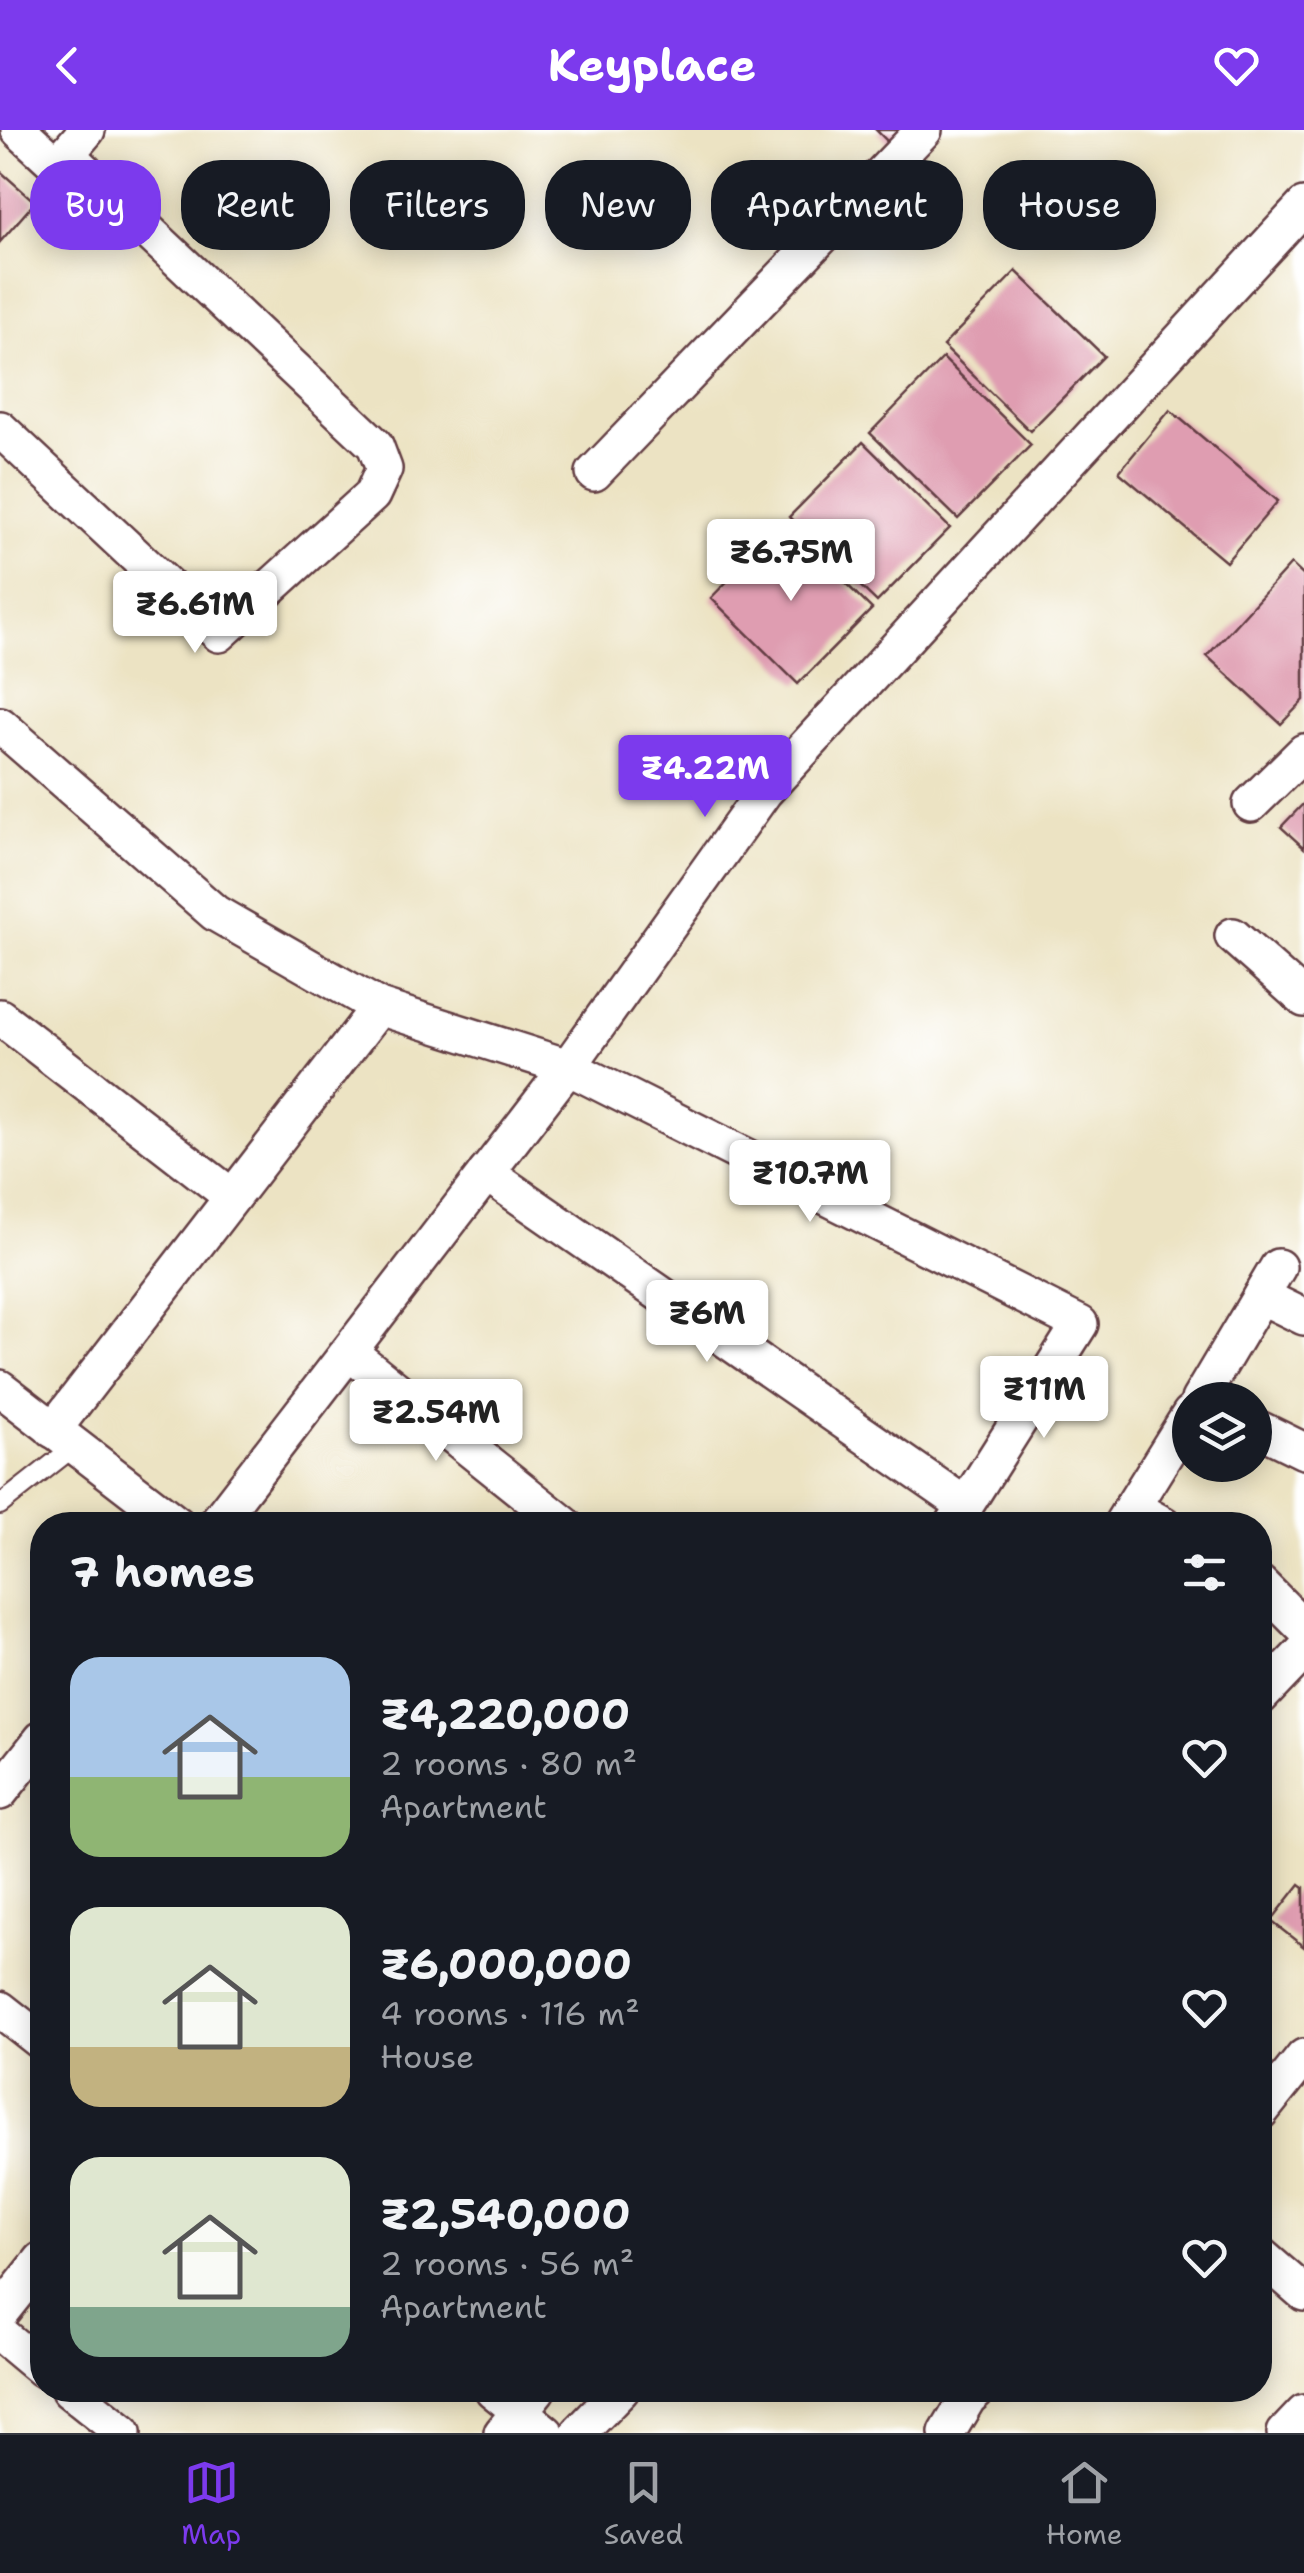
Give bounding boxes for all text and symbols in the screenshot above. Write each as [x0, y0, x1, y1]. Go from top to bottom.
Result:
text: Keyplace [548, 35, 756, 95]
icon: back [40, 38, 95, 93]
icon: heart [1209, 38, 1264, 93]
chip: Buy [30, 160, 161, 250]
chip: Rent [181, 160, 330, 250]
chip: Filters [350, 160, 525, 250]
chip: New [545, 160, 691, 250]
chip: Apartment [711, 160, 963, 250]
chip: House [983, 160, 1156, 250]
pin: ₹6.75M [710, 519, 872, 604]
text: ₹6.75M [729, 530, 853, 573]
pin: ₹6.61M [114, 571, 276, 656]
text: ₹6.61M [135, 582, 255, 625]
pin: ₹4.22M [624, 735, 786, 820]
text: ₹4.22M [640, 746, 770, 789]
pin: ₹10.7M [729, 1140, 891, 1225]
text: ₹10.7M [751, 1151, 869, 1194]
pin: ₹6M [659, 1280, 755, 1365]
text: ₹6M [668, 1291, 746, 1334]
pin: ₹11M [985, 1356, 1103, 1441]
text: ₹11M [1002, 1367, 1086, 1410]
pin: ₹2.54M [355, 1379, 517, 1464]
map controls [1172, 1382, 1272, 1482]
button: layers [1172, 1382, 1272, 1482]
text: ₹2.54M [372, 1390, 500, 1433]
text: 7 homes [70, 1544, 255, 1600]
icon: filters [1177, 1545, 1232, 1600]
text: ₹4,220,000 [380, 1686, 630, 1742]
icon: home [150, 1697, 270, 1817]
icon: heart [1177, 1730, 1232, 1785]
text: 2 rooms · 80 m² [380, 1742, 637, 1785]
text: Apartment [380, 1785, 547, 1828]
text: ₹6,000,000 [380, 1936, 632, 1992]
icon: home [150, 1947, 270, 2067]
icon: heart [1177, 1980, 1232, 2035]
text: 4 rooms · 116 m² [380, 1992, 640, 2035]
text: House [380, 2035, 474, 2078]
text: ₹2,540,000 [380, 2186, 631, 2242]
icon: home [150, 2197, 270, 2317]
icon: heart [1177, 2230, 1232, 2285]
text: 2 rooms · 56 m² [380, 2242, 634, 2285]
text: Apartment [380, 2285, 547, 2328]
tab: Map [181, 2455, 241, 2553]
tab: Saved [604, 2455, 683, 2553]
tab: Home [1046, 2455, 1123, 2553]

